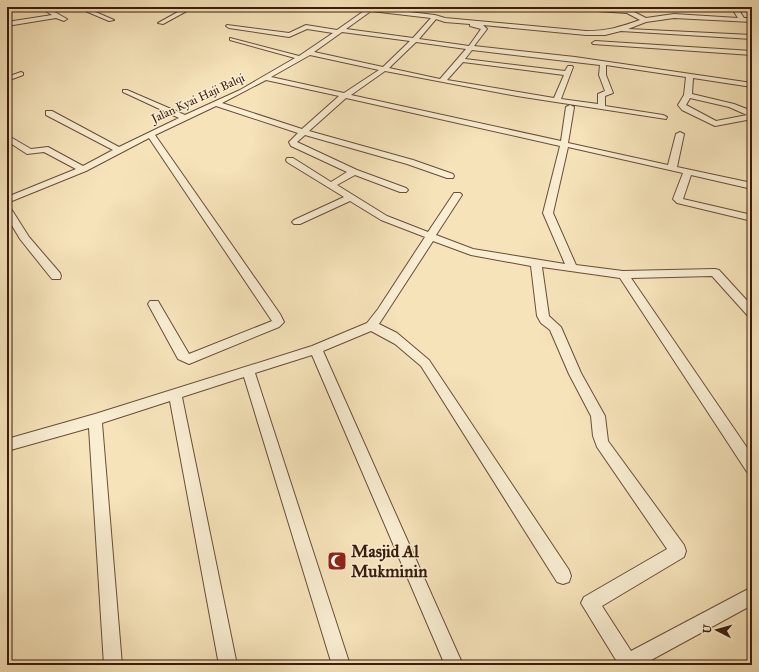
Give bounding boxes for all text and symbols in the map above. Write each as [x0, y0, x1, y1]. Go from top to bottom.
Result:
street label: Jalan Kyai Haji Balqi [147, 70, 248, 127]
place label: Masjid Al Mukminin [351, 541, 428, 582]
mosque icon: Masjid Al Mukminin [326, 550, 348, 572]
north arrow [697, 610, 737, 650]
text: U [701, 624, 715, 634]

